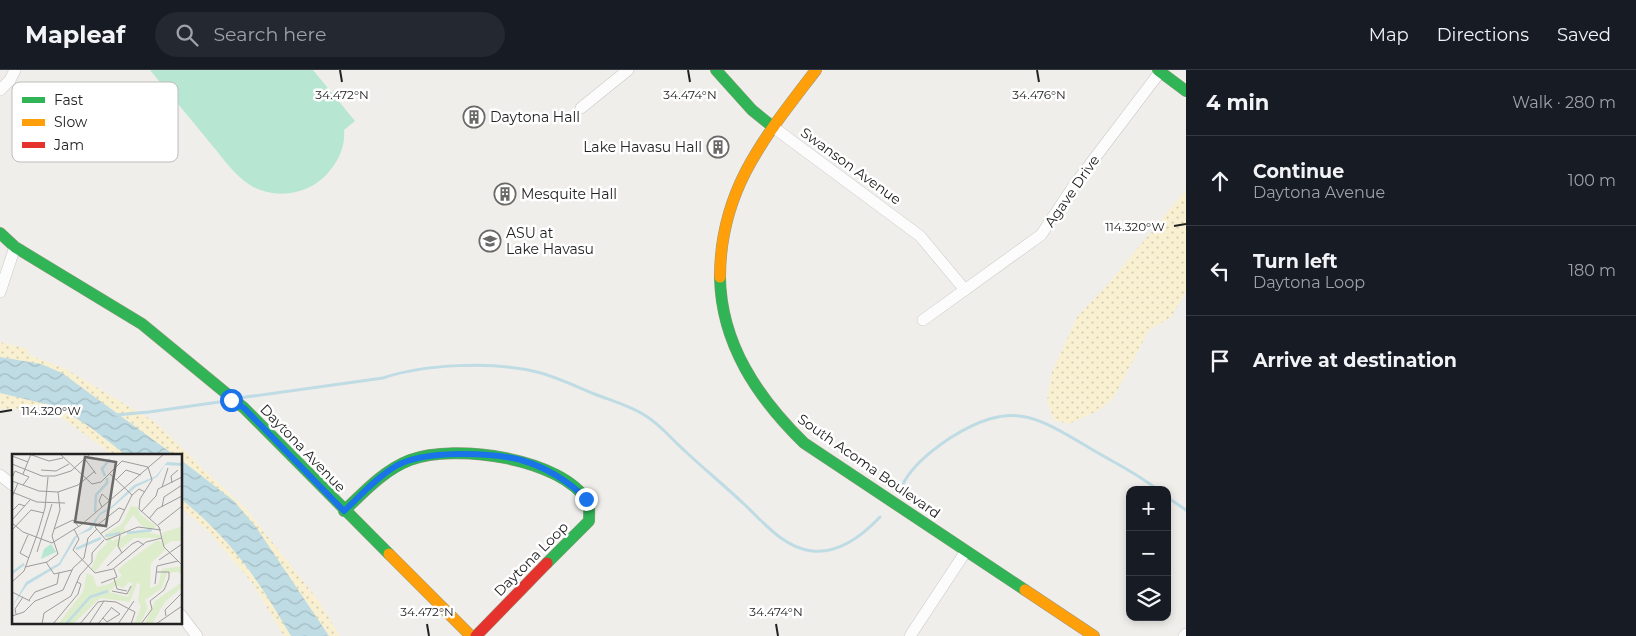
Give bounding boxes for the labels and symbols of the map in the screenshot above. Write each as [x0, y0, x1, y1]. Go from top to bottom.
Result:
legend [12, 82, 178, 162]
text: 34.472°N [315, 87, 369, 102]
text: 34.474°N [663, 87, 717, 102]
text: 34.476°N [1012, 87, 1066, 102]
text: Fast [54, 91, 84, 109]
building icon: Daytona Hall [462, 105, 486, 129]
place label: Daytona Hall [490, 108, 580, 126]
text: Slow [54, 113, 88, 131]
street label: Swanson Avenue [797, 124, 905, 208]
building icon: Lake Havasu Hall [706, 135, 730, 159]
text: Jam [53, 136, 84, 154]
place label: Lake Havasu Hall [583, 138, 702, 156]
street label: Agave Drive [1041, 151, 1103, 231]
building icon: Mesquite Hall [493, 182, 517, 206]
place label: Mesquite Hall [521, 185, 617, 203]
text: 114.320°W [1105, 219, 1165, 234]
place label: ASU at Lake Havasu [506, 224, 594, 258]
school or university icon: ASU at Lake Havasu [478, 229, 502, 253]
route start [220, 389, 243, 412]
street label: Daytona Avenue [256, 400, 350, 496]
text: 114.320°W [21, 403, 81, 418]
street label: South Acoma Boulevard [794, 410, 944, 522]
inset map [12, 454, 182, 624]
route end [575, 488, 598, 511]
street label: Daytona Loop [490, 518, 572, 600]
text: 34.472°N [400, 604, 454, 619]
text: 34.474°N [749, 604, 803, 619]

